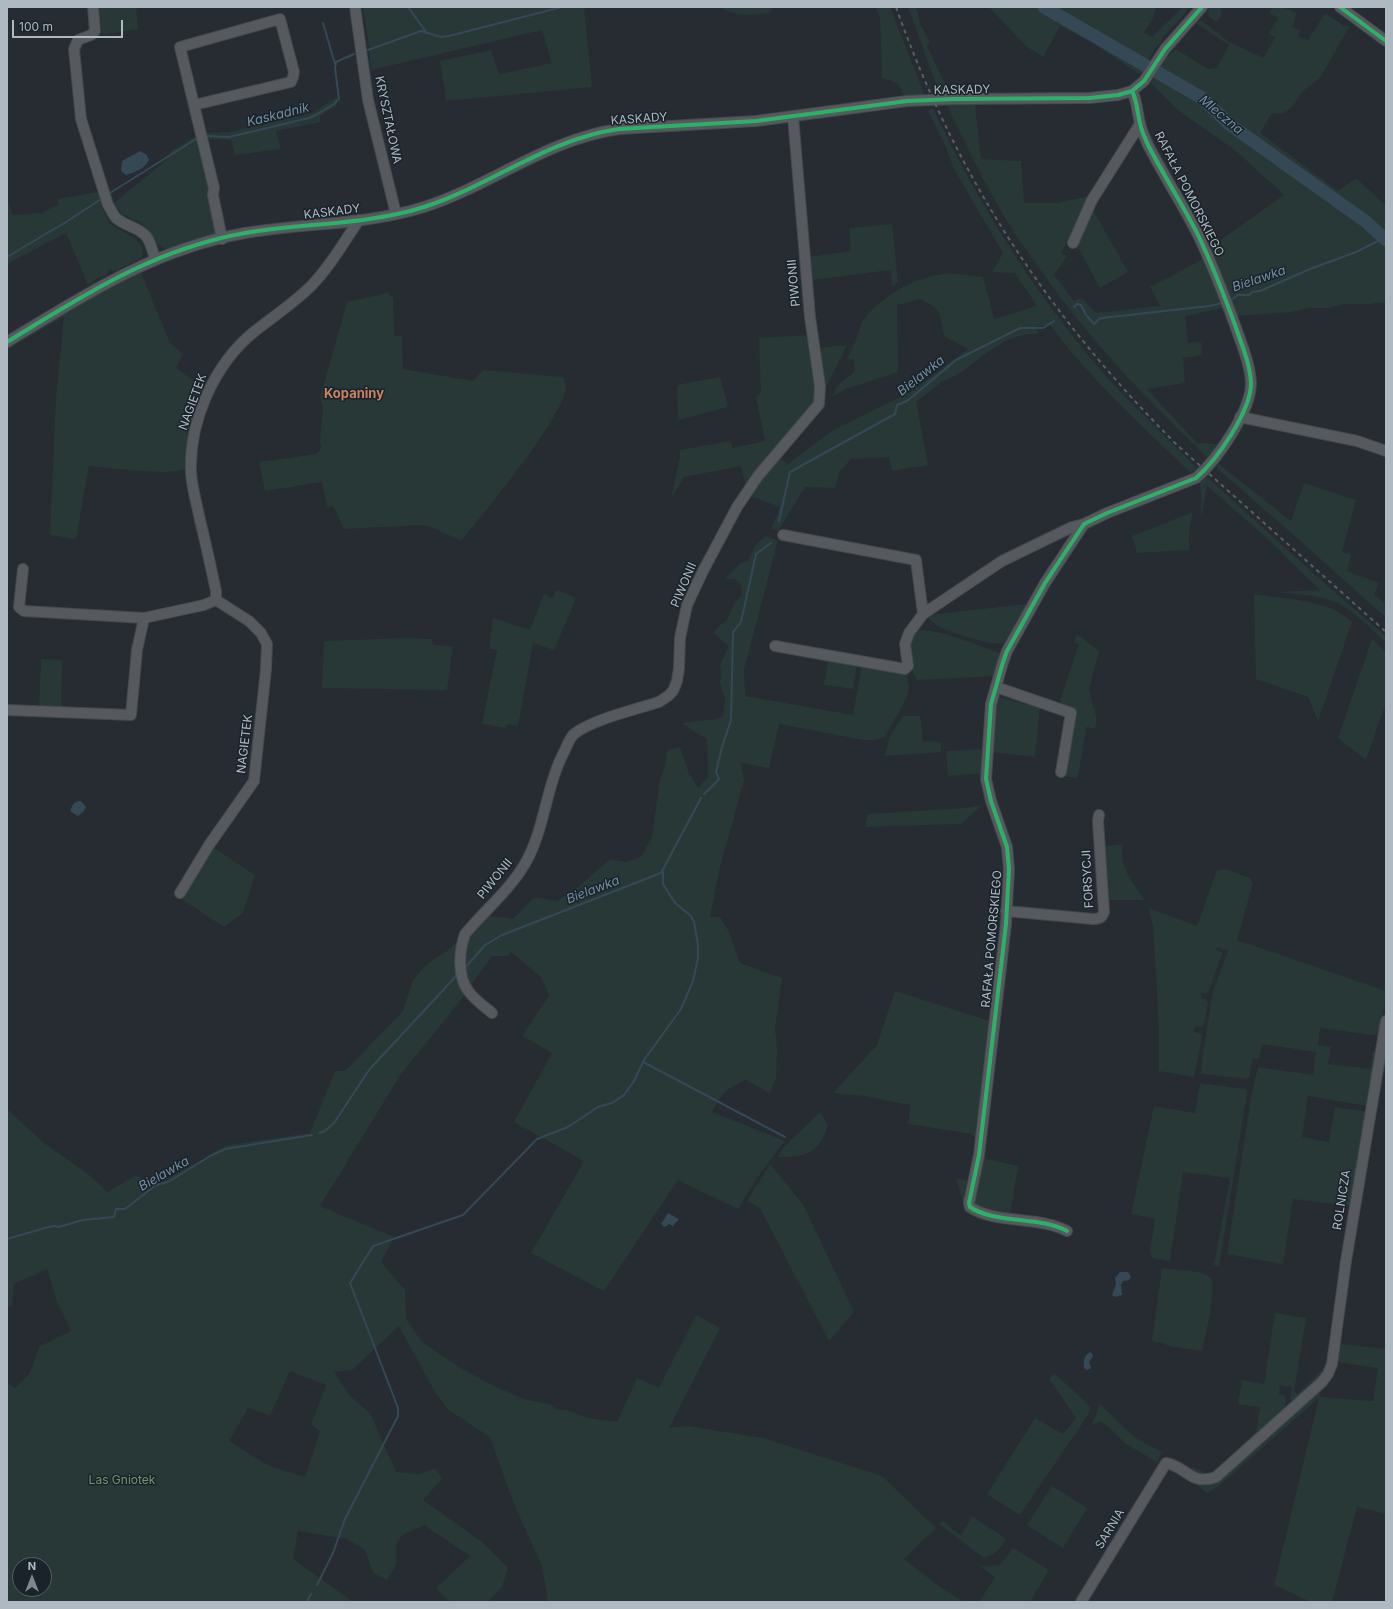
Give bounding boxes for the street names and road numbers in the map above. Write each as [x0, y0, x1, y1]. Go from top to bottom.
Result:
street label: KRYSZTAŁOWA [372, 75, 404, 165]
street label: KASKADY [933, 82, 991, 98]
street label: KASKADY [610, 110, 668, 128]
street label: RAFAŁA POMORSKIEGO [1151, 129, 1227, 259]
street label: KASKADY [303, 201, 361, 223]
street label: PIWONII [785, 259, 803, 307]
street label: NAGIETEK [176, 372, 210, 432]
street label: PIWONII [668, 560, 700, 610]
street label: NAGIETEK [234, 714, 256, 774]
street label: FORSYCJI [1079, 850, 1097, 908]
street label: PIWONII [474, 856, 516, 902]
street label: RAFAŁA POMORSKIEGO [979, 870, 1005, 1008]
street label: ROLNICZA [1330, 1169, 1354, 1231]
street label: SARNIA [1092, 1506, 1128, 1552]

